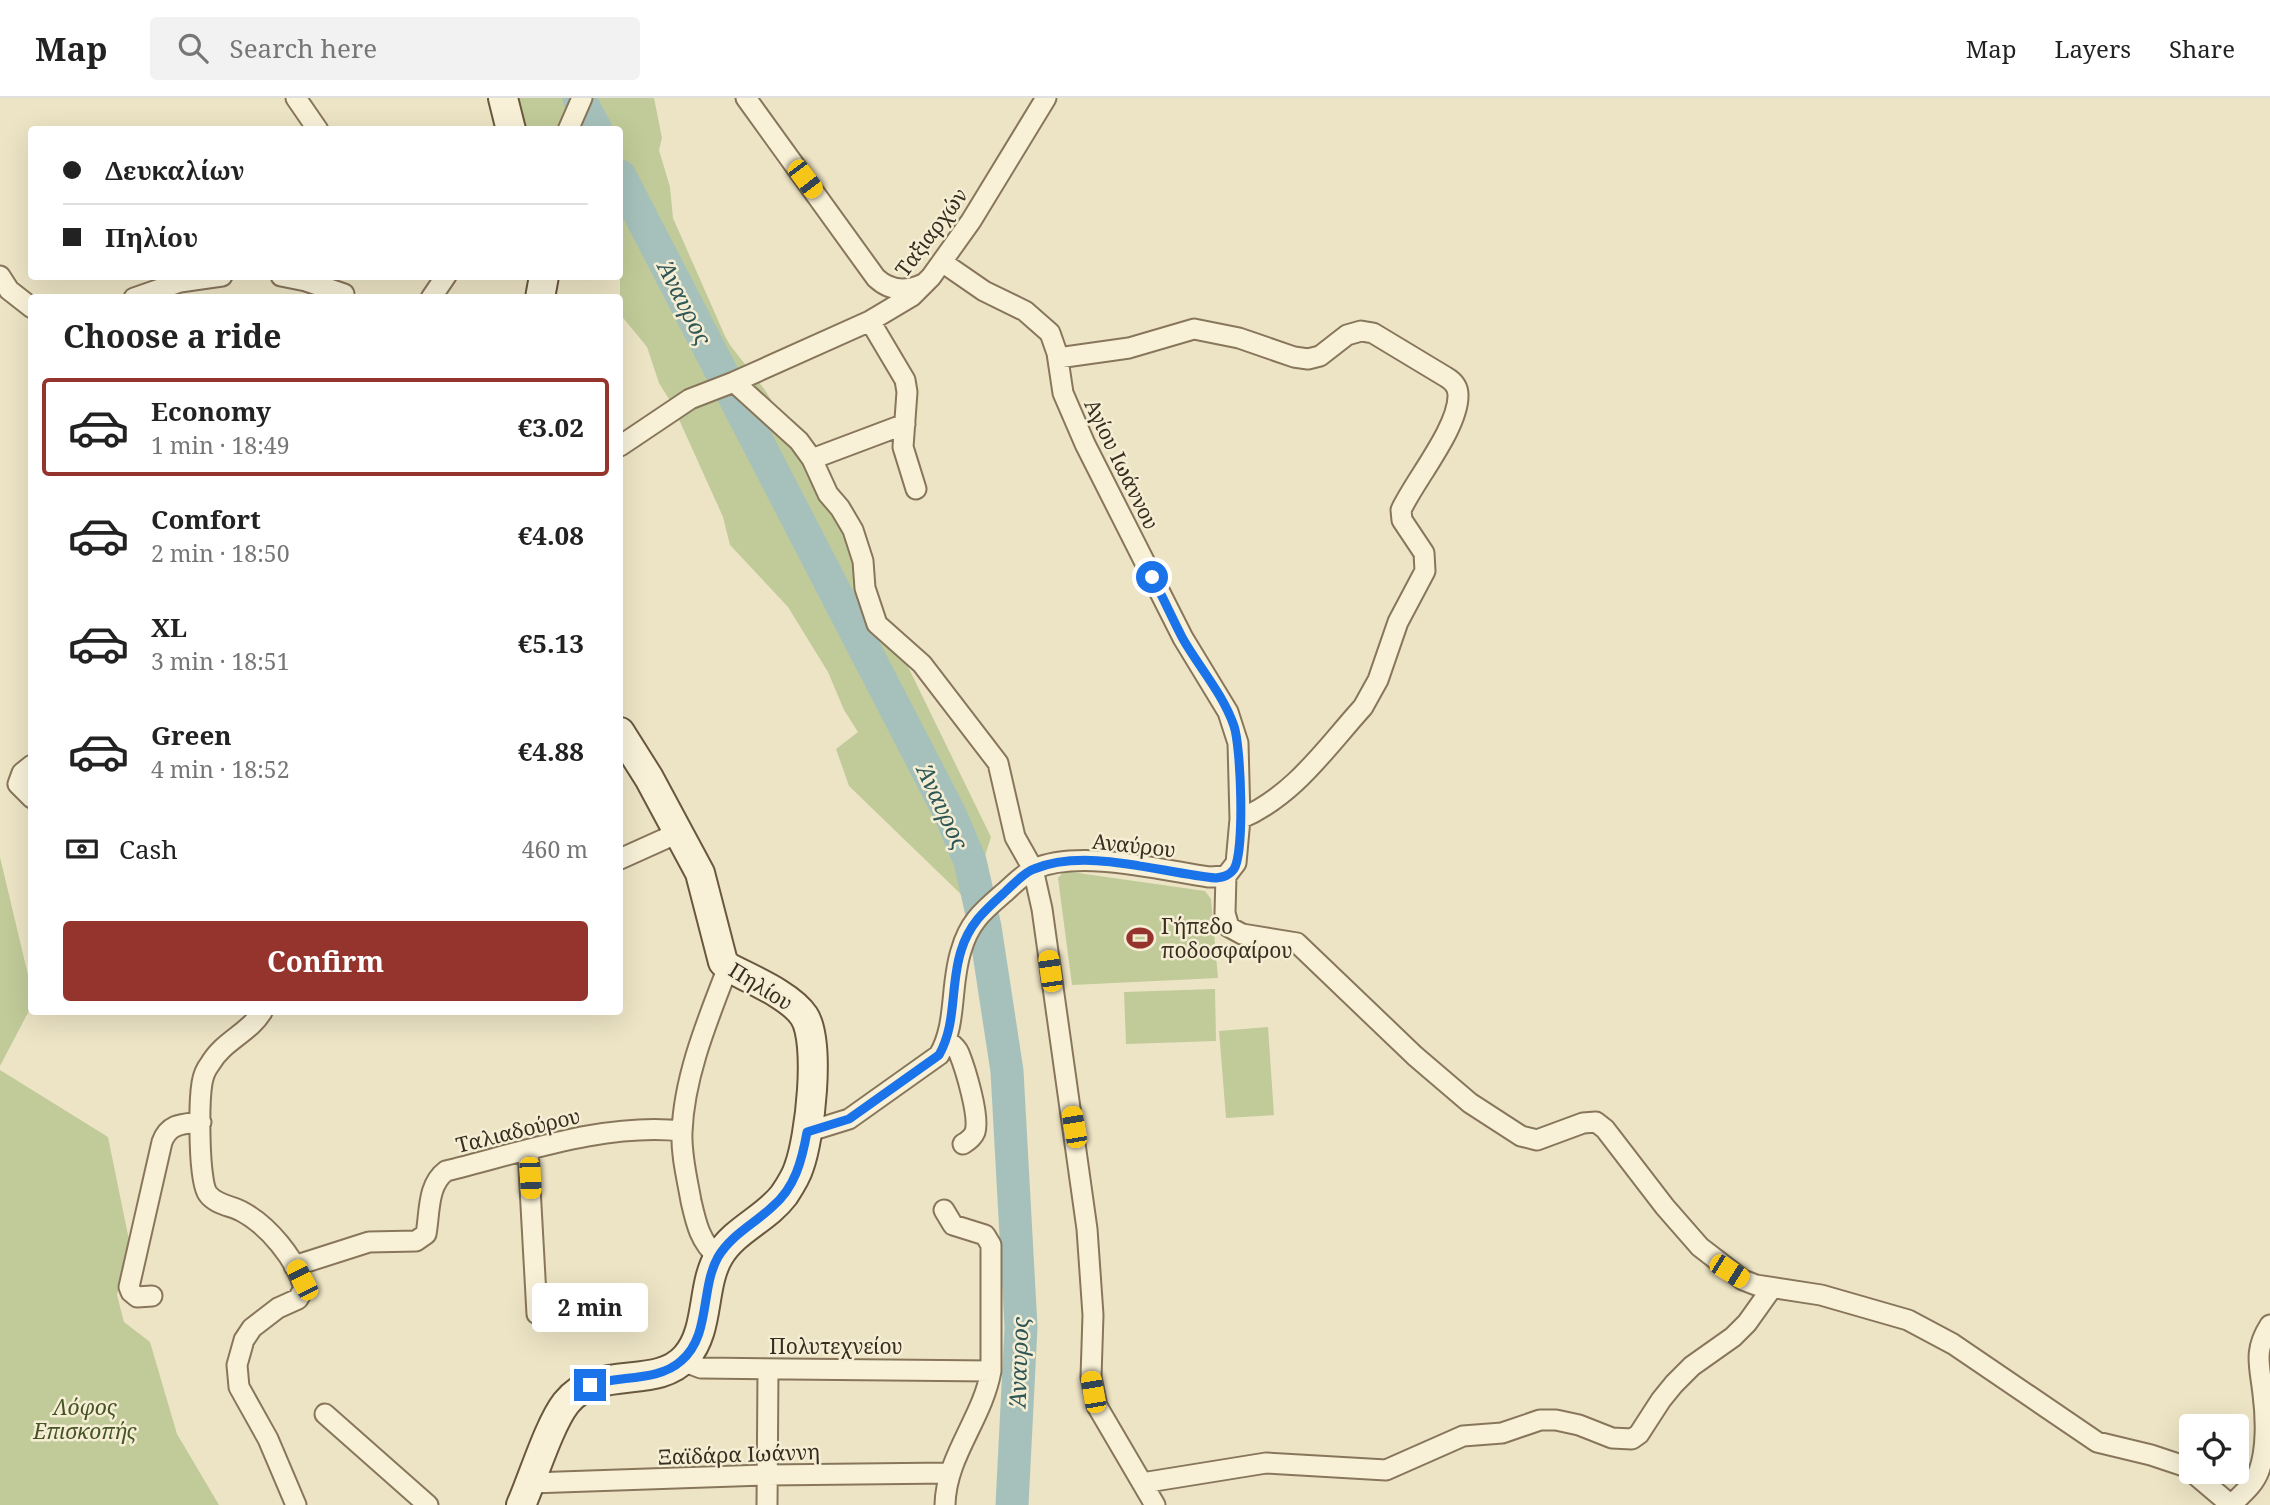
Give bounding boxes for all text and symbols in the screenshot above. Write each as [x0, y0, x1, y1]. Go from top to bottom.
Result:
search box [150, 17, 640, 80]
text: Map [35, 26, 108, 71]
icon: search [174, 29, 212, 67]
text: Search here [230, 30, 377, 66]
text: Map [1966, 32, 2017, 65]
text: Layers [2055, 32, 2131, 65]
text: Share [2169, 32, 2235, 65]
text: Δευκαλίων [105, 152, 245, 188]
car [784, 156, 827, 202]
street label: Ταξιαρχών [888, 182, 974, 282]
text: Πηλίου [105, 219, 198, 255]
water label: Άναυρος [650, 254, 721, 351]
text: Choose a ride [63, 314, 282, 357]
text: Economy [151, 393, 271, 429]
street label: Αγίου Ιωάννου [1078, 394, 1166, 534]
icon: car [67, 396, 130, 459]
text: €3.02 [518, 409, 584, 445]
text: 1 min · 18:49 [151, 429, 289, 461]
text: Comfort [151, 501, 261, 537]
icon: car [67, 504, 130, 567]
text: €4.08 [518, 517, 584, 553]
text: 2 min · 18:50 [151, 537, 289, 569]
route start [1136, 561, 1168, 593]
text: XL [151, 609, 187, 645]
icon: car [67, 612, 130, 675]
text: €5.13 [518, 625, 584, 661]
text: 3 min · 18:51 [151, 645, 289, 677]
text: Green [151, 717, 232, 753]
icon: car [67, 720, 130, 783]
text: €4.88 [518, 733, 584, 769]
text: 4 min · 18:52 [151, 753, 289, 785]
water label: Άναυρος [909, 757, 977, 855]
street label: Αναύρου [1091, 827, 1177, 863]
icon: cash [63, 830, 101, 868]
text: Cash [119, 831, 178, 867]
text: 460 m [522, 833, 588, 865]
place label: Γήπεδο ποδοσφαίρου [1161, 912, 1293, 964]
button: Confirm [63, 921, 588, 1001]
sports icon: Γήπεδο ποδοσφαίρου [1125, 923, 1155, 953]
car [1037, 949, 1064, 993]
street label: Πηλίου [724, 956, 798, 1016]
street label: Ταλιαδούρου [453, 1101, 583, 1159]
car [1061, 1104, 1088, 1150]
car [519, 1156, 542, 1200]
car [1706, 1251, 1753, 1291]
car [284, 1257, 321, 1303]
callout: 2 min [532, 1284, 648, 1332]
text: 2 min [557, 1291, 623, 1323]
water label: Άναυρος [1000, 1316, 1036, 1410]
street label: Πολυτεχνείου [769, 1332, 903, 1360]
route end [574, 1369, 606, 1401]
car [1080, 1369, 1107, 1415]
park label: Λόφος Επισκοπής [32, 1393, 137, 1445]
map controls [2179, 1414, 2249, 1484]
button: locate [2179, 1414, 2249, 1484]
street label: Ξαϊδάρα Ιωάννη [658, 1437, 820, 1471]

